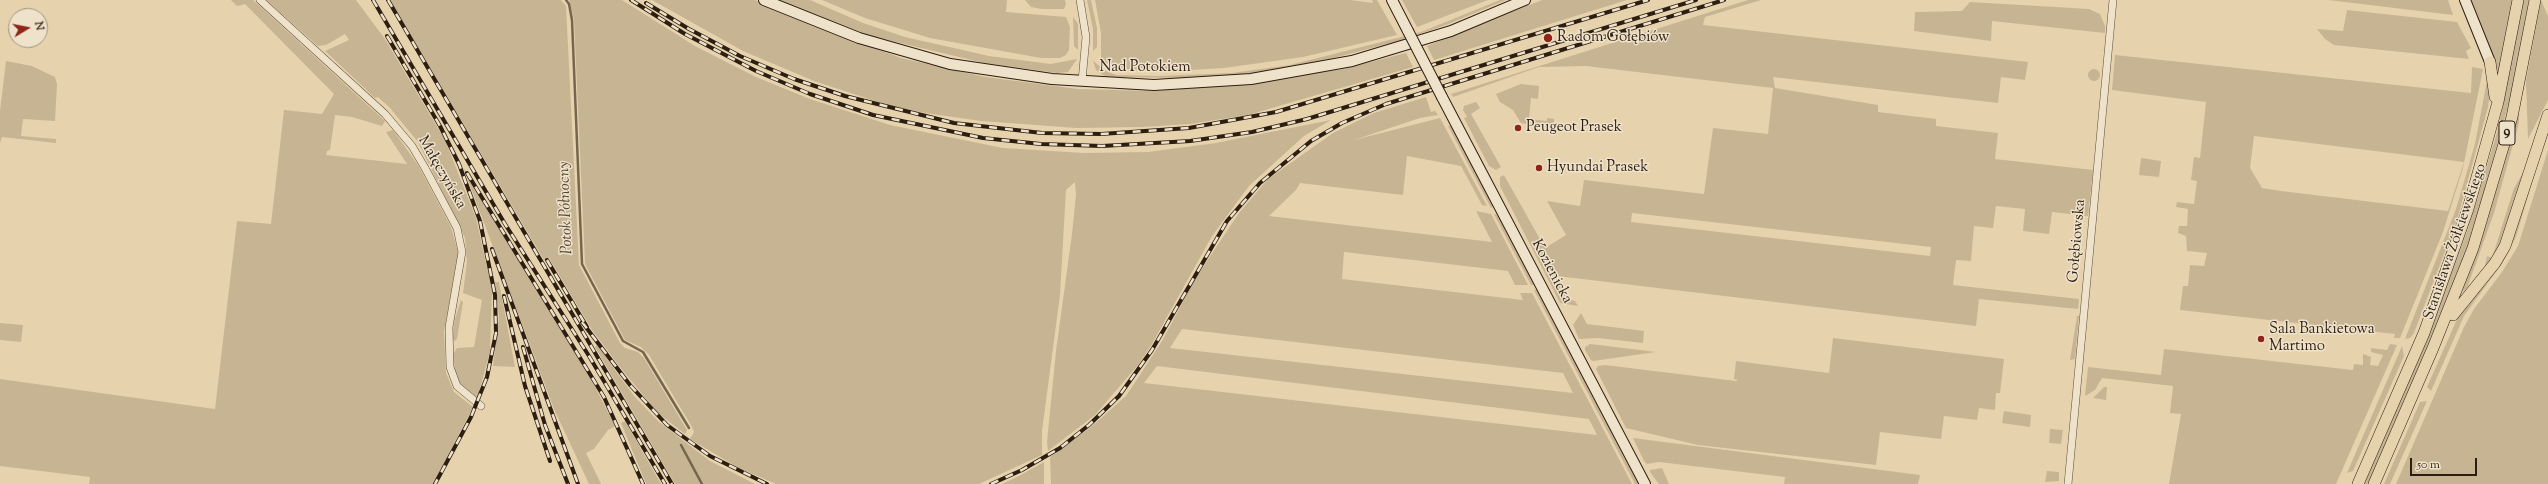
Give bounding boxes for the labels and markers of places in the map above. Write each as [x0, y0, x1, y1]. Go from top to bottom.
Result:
place label: Radom Gołębiów [1557, 29, 1669, 47]
marker: Radom Gołębiów [1542, 32, 1554, 44]
place label: Peugeot Prasek [1526, 119, 1622, 137]
marker: Peugeot Prasek [1513, 123, 1523, 133]
place label: Hyundai Prasek [1547, 159, 1648, 177]
marker: Hyundai Prasek [1534, 163, 1544, 173]
place label: Sala Bankietowa Martimo [2269, 321, 2375, 356]
marker: Sala Bankietowa Martimo [2256, 334, 2266, 344]

